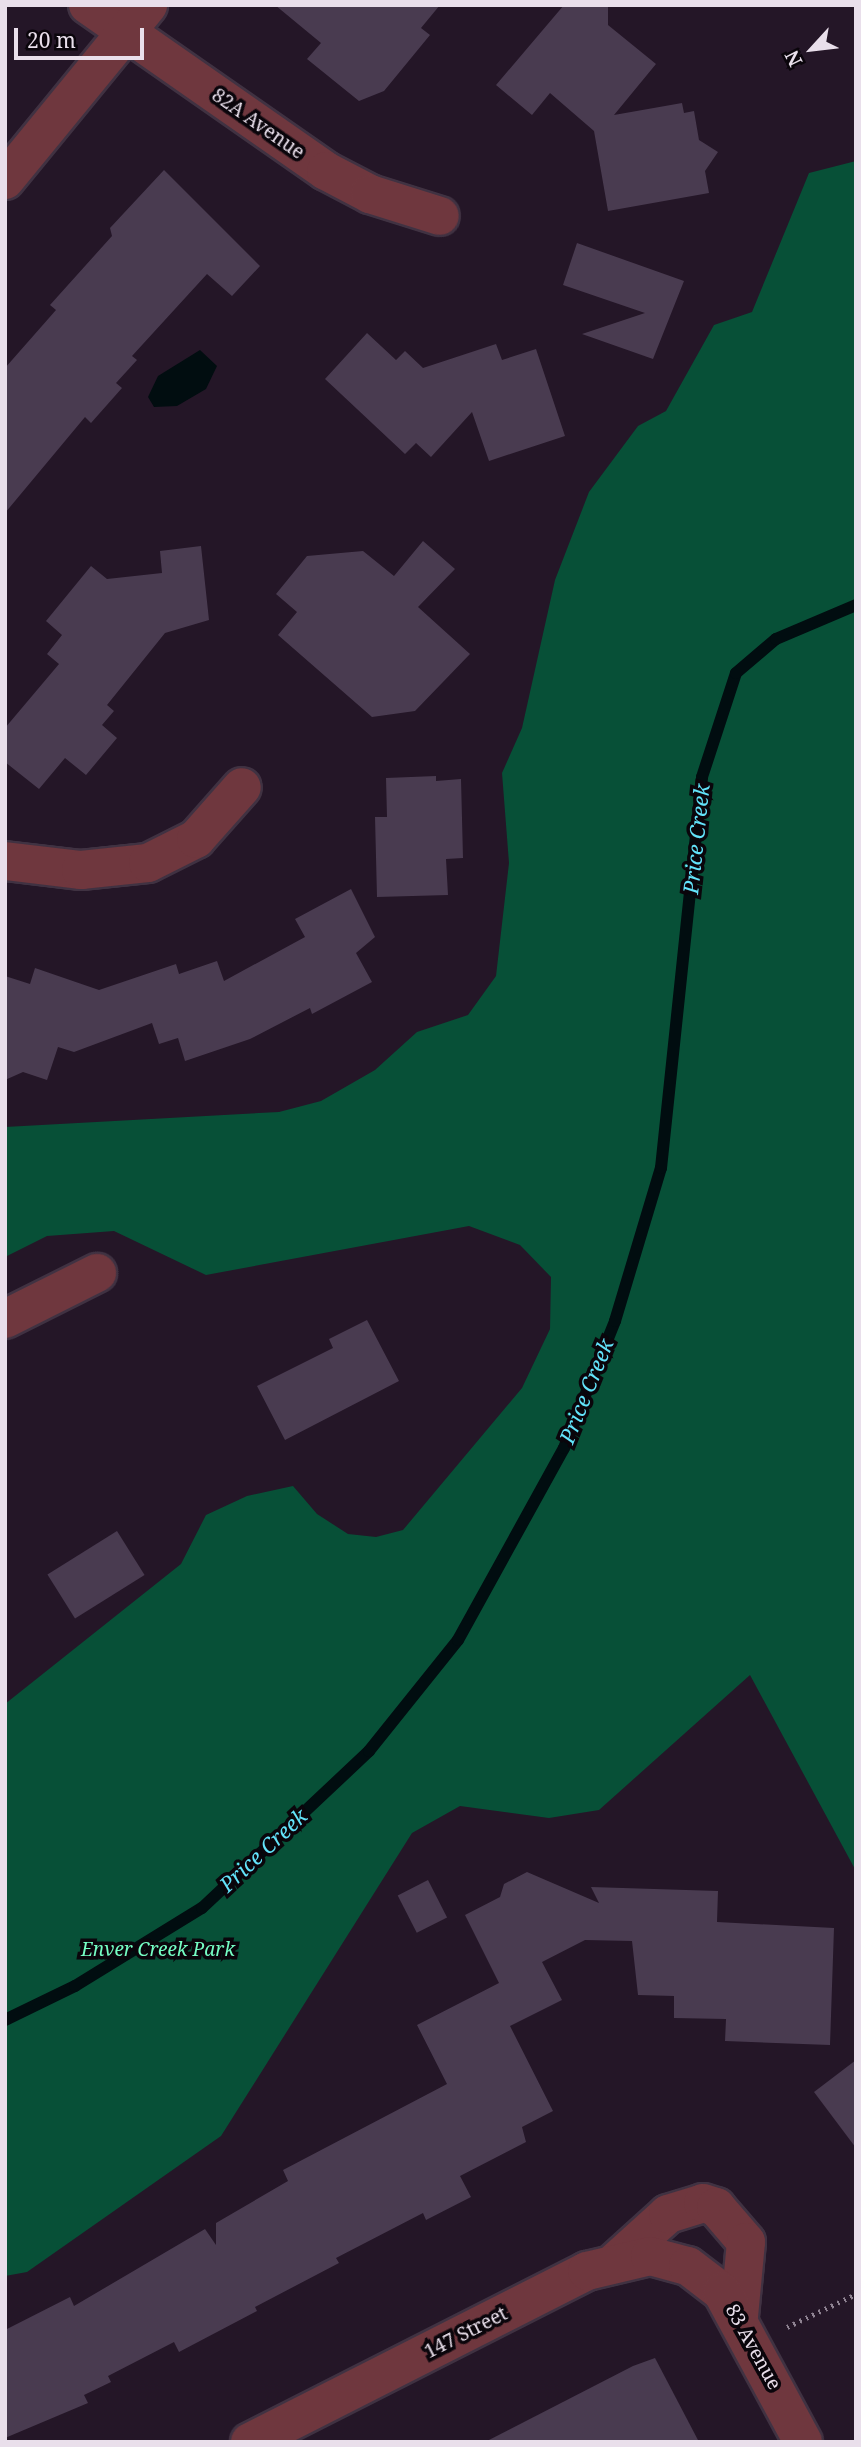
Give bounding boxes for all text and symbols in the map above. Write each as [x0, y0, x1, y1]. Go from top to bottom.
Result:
scale bar [18, 14, 147, 58]
north arrow [777, 14, 847, 84]
text: 20 m [27, 26, 76, 54]
text: N [778, 46, 808, 71]
street label: 82A Avenue [207, 84, 309, 164]
water label: Price Creek [678, 783, 714, 895]
water label: Price Creek [554, 1335, 618, 1447]
water label: Price Creek [214, 1803, 312, 1897]
park label: Enver Creek Park [81, 1939, 235, 1961]
street label: 83 Avenue [720, 2300, 786, 2394]
street label: 147 Street [421, 2302, 511, 2364]

